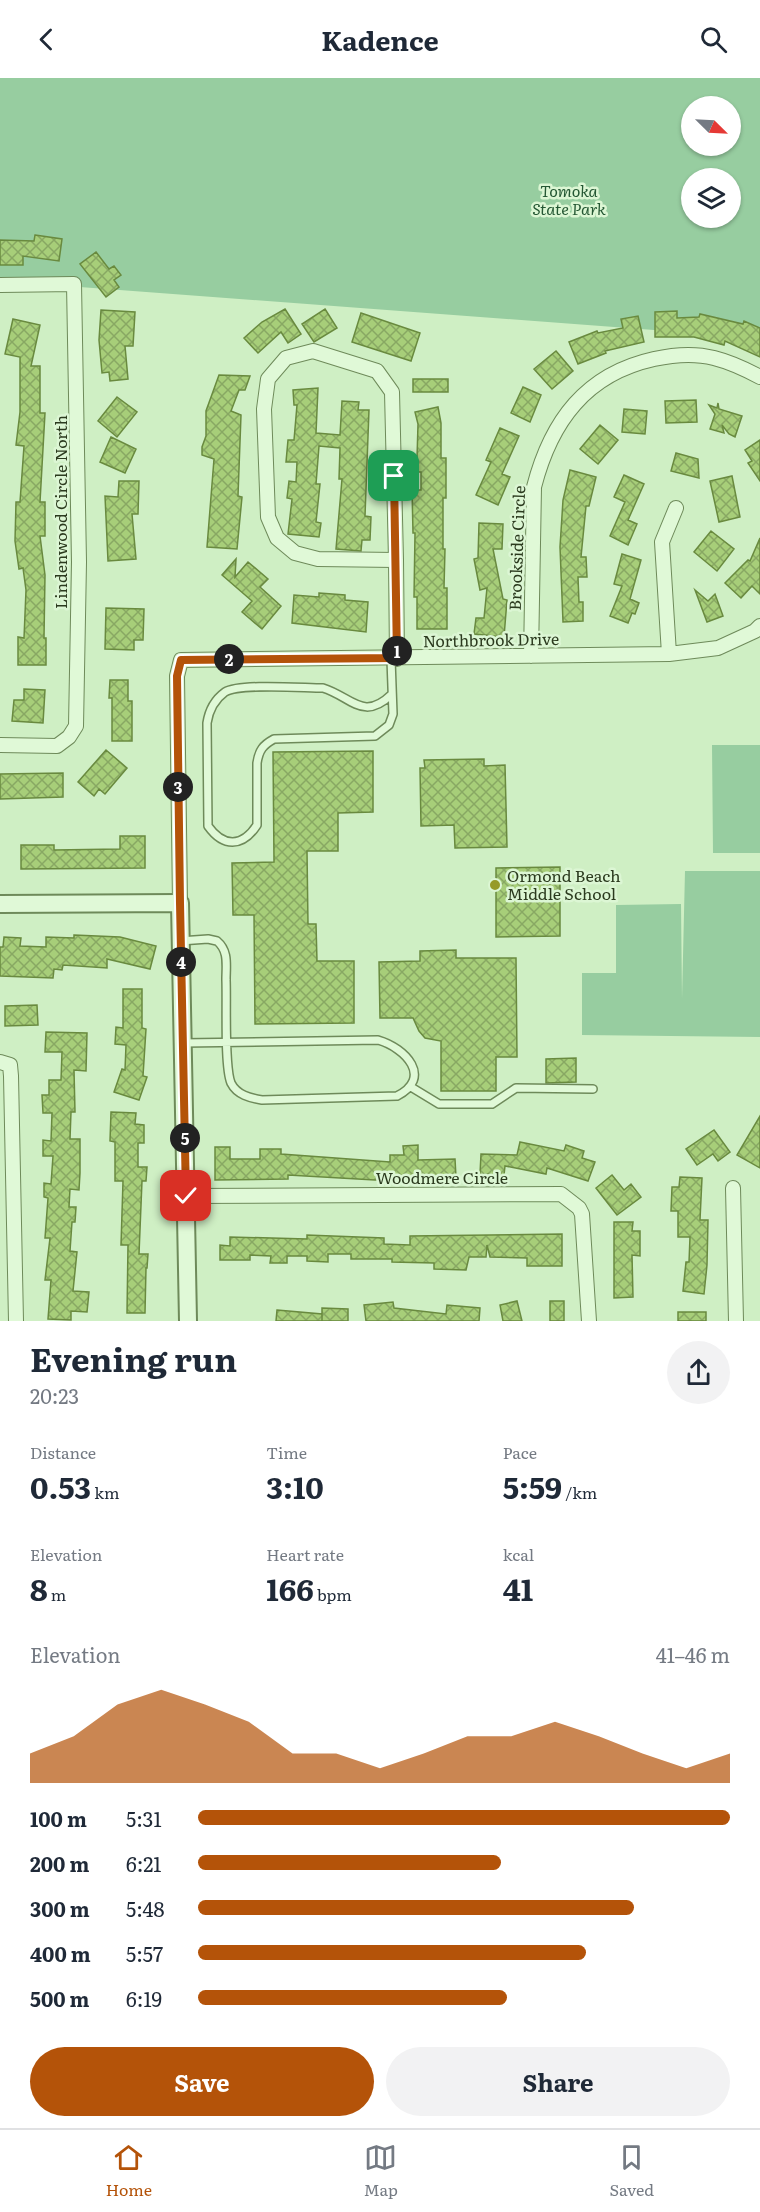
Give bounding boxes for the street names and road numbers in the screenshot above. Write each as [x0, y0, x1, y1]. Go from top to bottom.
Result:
street label: Lindenwood Circle North [48, 415, 72, 609]
street label: Brookside Circle [502, 485, 530, 611]
street label: Northbrook Drive [423, 626, 559, 652]
street label: Woodmere Circle [376, 1165, 508, 1189]

